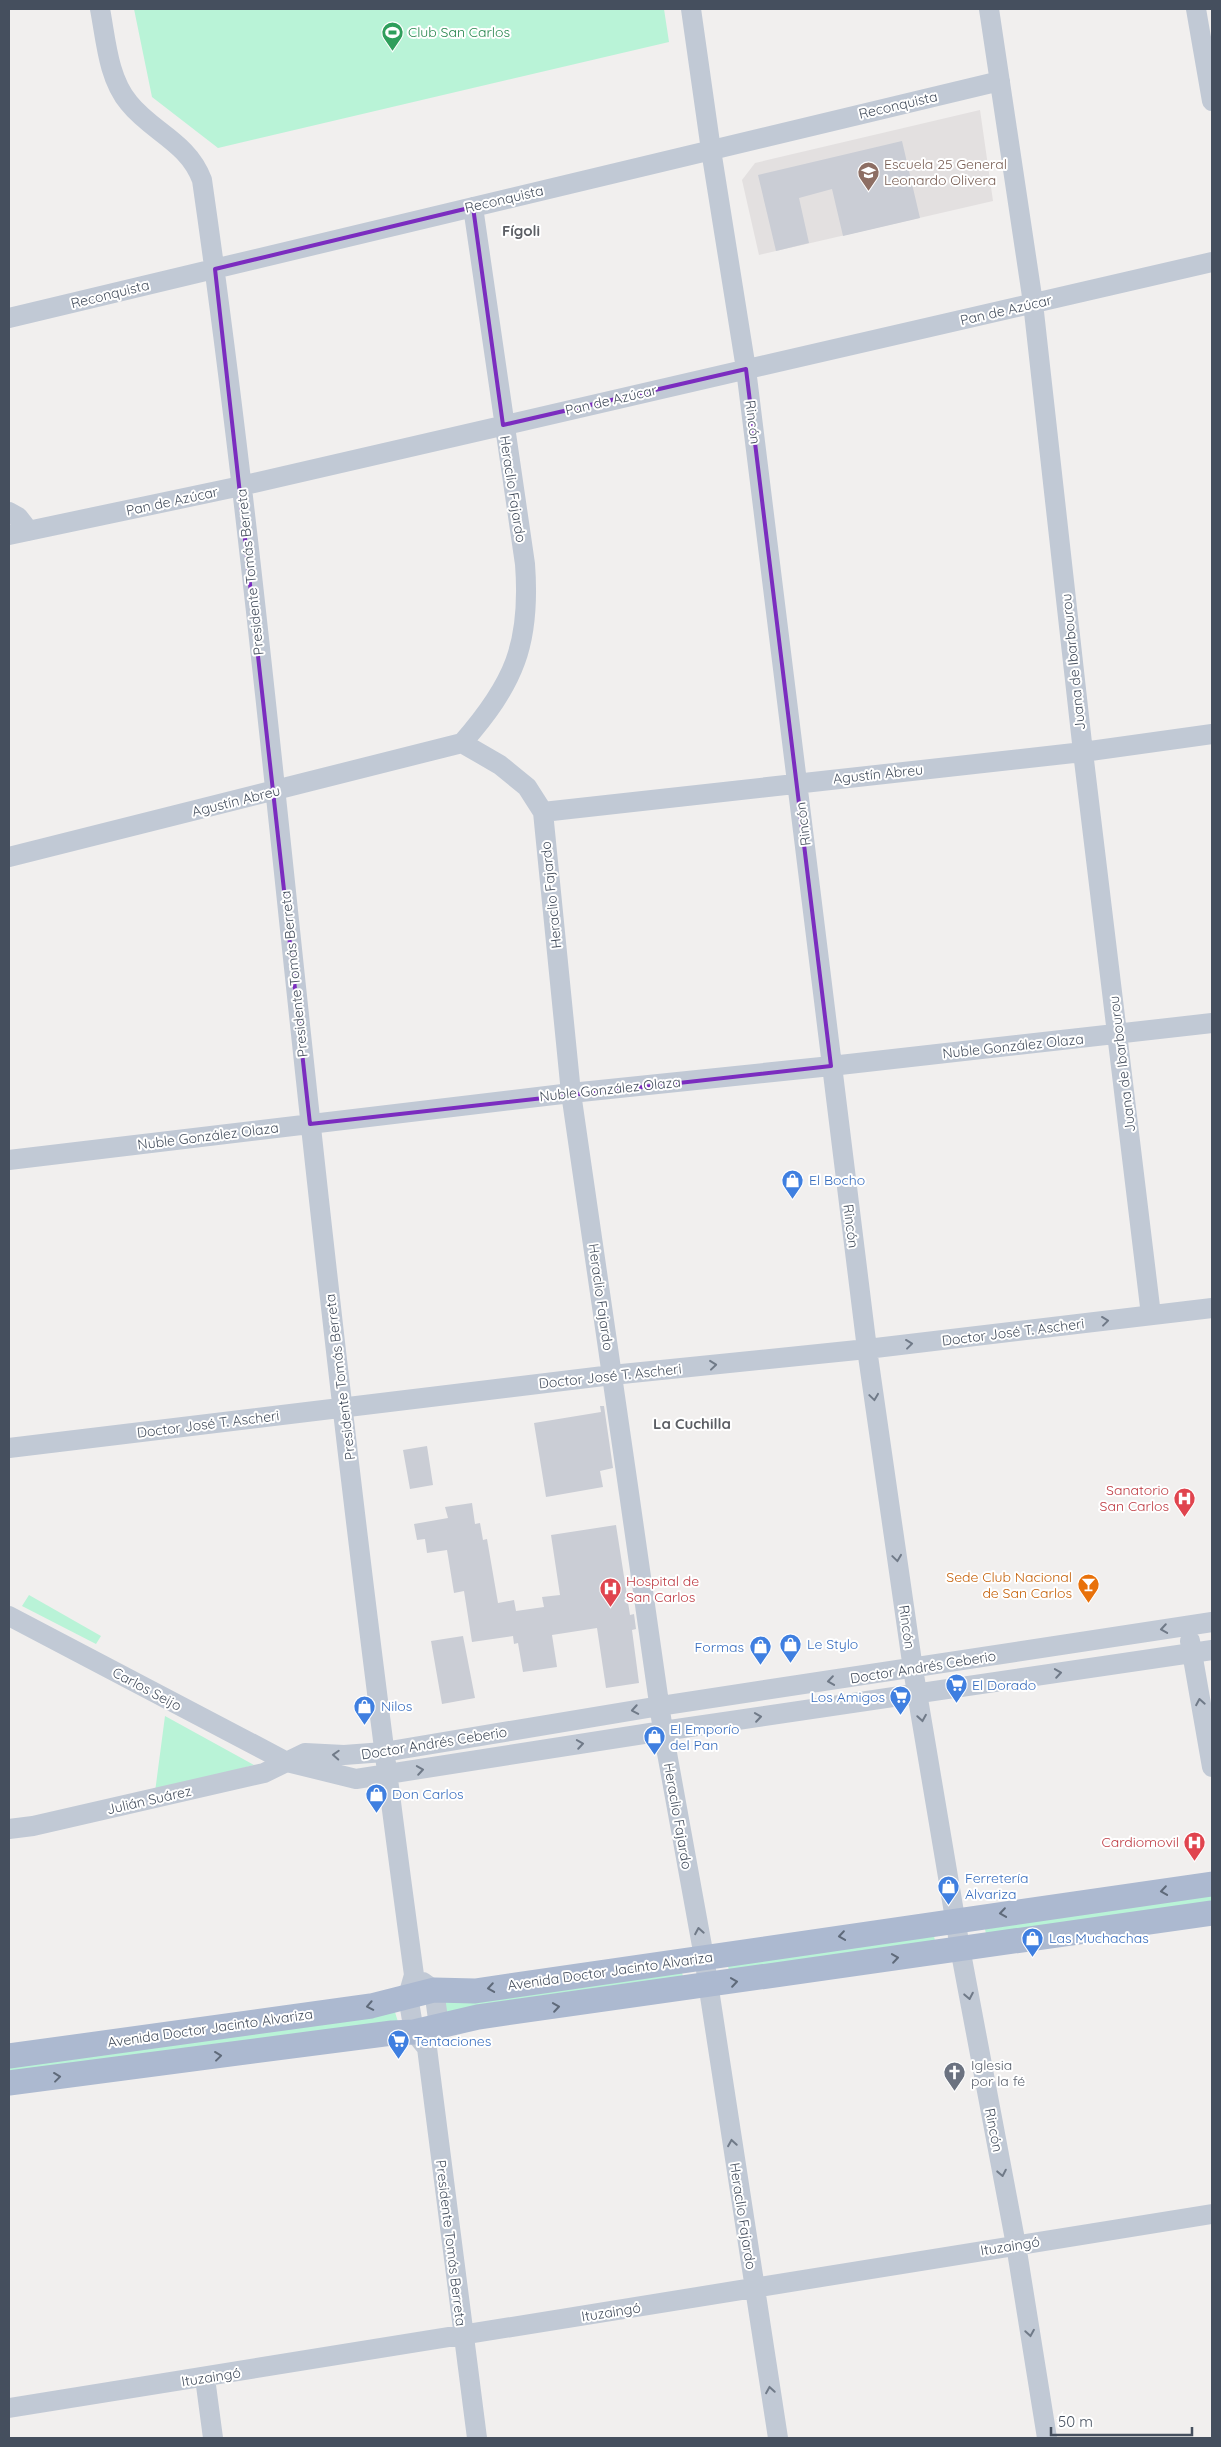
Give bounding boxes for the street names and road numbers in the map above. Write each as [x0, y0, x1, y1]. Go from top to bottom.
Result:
street label: Reconquista [857, 87, 939, 123]
street label: Reconquista [463, 181, 545, 217]
street label: Reconquista [69, 276, 151, 312]
street label: Pan de Azúcar [958, 291, 1054, 329]
street label: Pan de Azúcar [563, 381, 659, 419]
street label: Rincón [741, 399, 765, 445]
street label: Heraclio Fajardo [496, 434, 530, 544]
street label: Pan de Azúcar [124, 482, 220, 520]
street label: Presidente Tomás Berreta [232, 488, 268, 656]
street label: Juana de Ibarbourou [1057, 593, 1089, 731]
street label: Agustín Abreu [832, 760, 924, 788]
street label: Agustín Abreu [190, 781, 282, 821]
street label: Rincón [791, 801, 815, 847]
street label: Heraclio Fajardo [536, 840, 566, 950]
street label: Presidente Tomás Berreta [276, 890, 312, 1058]
street label: Juana de Ibarbourou [1105, 995, 1139, 1133]
street label: Nuble González Olaza [941, 1030, 1085, 1062]
street label: Nuble González Olaza [538, 1073, 682, 1105]
street label: Nuble González Olaza [136, 1118, 280, 1154]
street label: Rincón [839, 1203, 863, 1249]
street label: Heraclio Fajardo [585, 1242, 617, 1352]
street label: Presidente Tomás Berreta [321, 1293, 359, 1461]
street label: Doctor José T. Ascheri [941, 1314, 1085, 1350]
street label: Doctor José T. Ascheri [538, 1360, 682, 1392]
street label: Doctor José T. Ascheri [136, 1406, 280, 1442]
street label: Rincón [895, 1604, 919, 1650]
street label: Doctor Andrés Ceberio [849, 1647, 997, 1687]
street label: Carlos Seijo [109, 1663, 185, 1715]
street label: Doctor Andrés Ceberio [360, 1723, 508, 1763]
street label: Heraclio Fajardo [660, 1761, 696, 1871]
street label: Julián Suárez [105, 1781, 194, 1819]
street label: Avenida Doctor Jacinto Alvariza [506, 1948, 714, 1994]
street label: Avenida Doctor Jacinto Alvariza [106, 2005, 314, 2051]
street label: Rincón [981, 2107, 1007, 2153]
street label: Presidente Tomás Berreta [432, 2159, 470, 2327]
street label: Heraclio Fajardo [726, 2161, 760, 2271]
street label: Ituzaingó [979, 2232, 1041, 2260]
street label: Ituzaingó [580, 2298, 642, 2326]
street label: Ituzaingó [180, 2363, 242, 2391]

